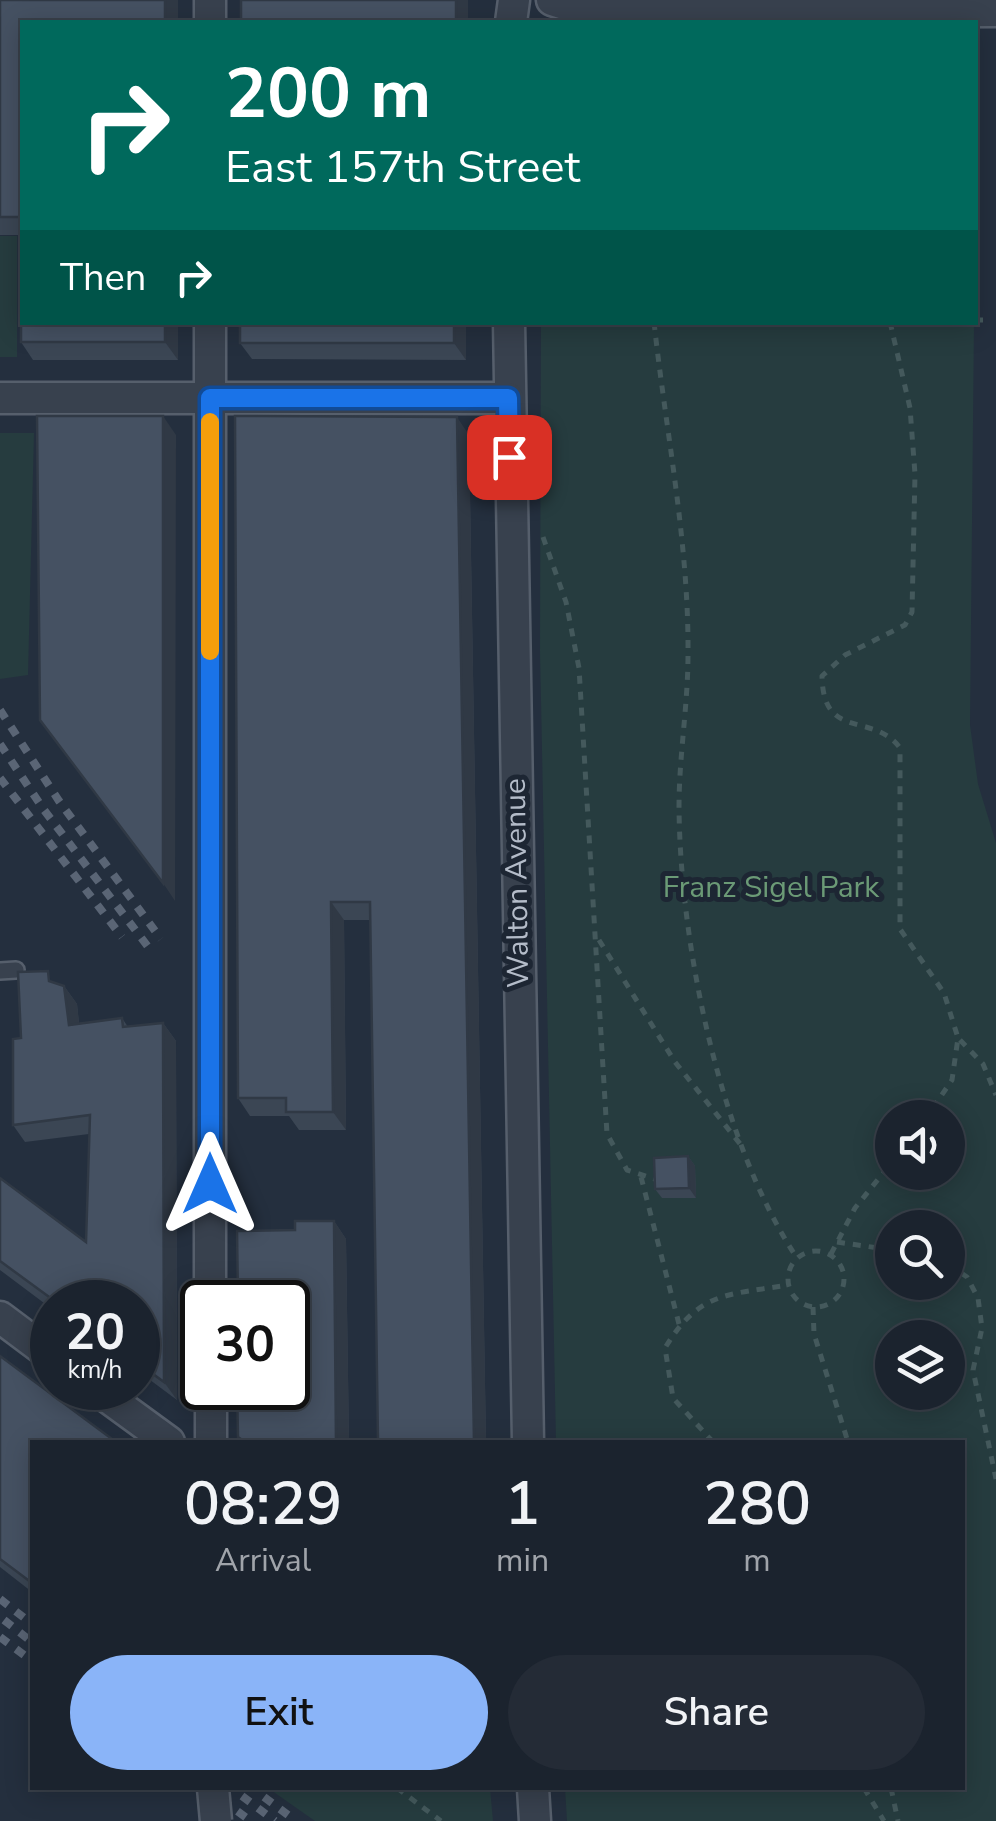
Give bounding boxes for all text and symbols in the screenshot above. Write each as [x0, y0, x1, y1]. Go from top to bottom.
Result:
text: 200 m [225, 46, 431, 142]
icon: right [60, 60, 190, 190]
text: East 157th Street [225, 137, 580, 198]
icon: right [166, 250, 221, 305]
text: Then [60, 252, 146, 303]
pin [467, 415, 552, 500]
icon: arrive [482, 430, 537, 485]
street label: Walton Avenue [495, 778, 539, 988]
park label: Franz Sigel Park [663, 867, 880, 908]
map controls [875, 1100, 965, 1410]
button: sound [875, 1100, 965, 1190]
position arrow [158, 1132, 262, 1236]
button: search [875, 1210, 965, 1300]
speed limit sign: 30 [180, 1280, 310, 1410]
text: 20 [65, 1298, 125, 1367]
button: layers [875, 1320, 965, 1410]
text: km/h [67, 1353, 123, 1387]
text: 08:29 [184, 1463, 342, 1545]
text: 1 [505, 1463, 541, 1545]
text: 280 [703, 1463, 811, 1545]
text: Arrival [215, 1539, 311, 1582]
text: min [496, 1539, 549, 1582]
text: m [743, 1539, 771, 1582]
button: Exit [70, 1655, 488, 1770]
button: Share [508, 1655, 925, 1770]

